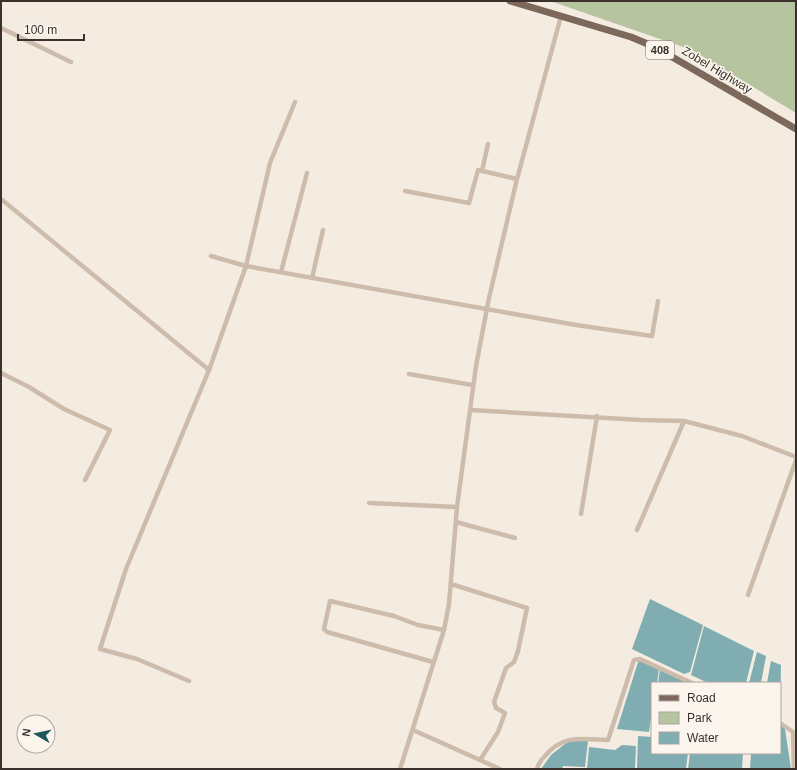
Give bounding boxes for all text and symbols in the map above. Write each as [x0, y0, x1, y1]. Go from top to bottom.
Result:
scale bar [18, 16, 84, 42]
text: 100 m [24, 23, 57, 37]
road number: 408 [646, 41, 674, 59]
street label: Zobel Highway [679, 44, 755, 96]
legend [651, 682, 781, 754]
text: Road [687, 691, 716, 705]
text: Park [687, 711, 713, 725]
north arrow [16, 714, 56, 754]
text: N [20, 728, 33, 737]
text: Water [687, 731, 719, 745]

